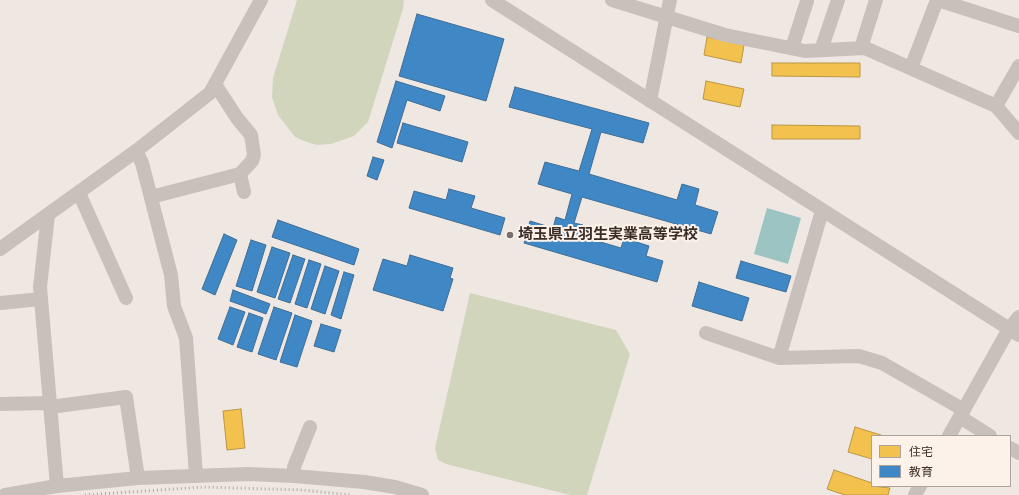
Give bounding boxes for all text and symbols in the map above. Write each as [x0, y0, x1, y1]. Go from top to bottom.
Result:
place label: 埼玉県立羽生実業高等学校 [518, 226, 698, 244]
marker: 埼玉県立羽生実業高等学校 [505, 230, 515, 240]
legend [871, 435, 1011, 487]
text: 住宅 [909, 444, 933, 460]
text: 教育 [909, 464, 933, 480]

